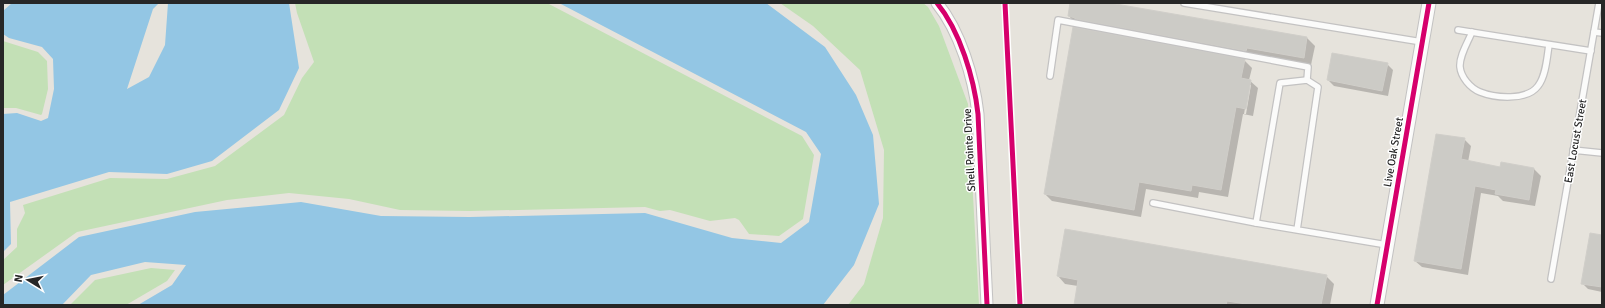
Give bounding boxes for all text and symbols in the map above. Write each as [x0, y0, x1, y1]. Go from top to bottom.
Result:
street label: East Locust Street [1562, 98, 1589, 184]
street label: Shell Pointe Drive [961, 108, 978, 192]
street label: Live Oak Street [1381, 116, 1406, 188]
north arrow [8, 260, 48, 300]
text: N [12, 273, 26, 283]

